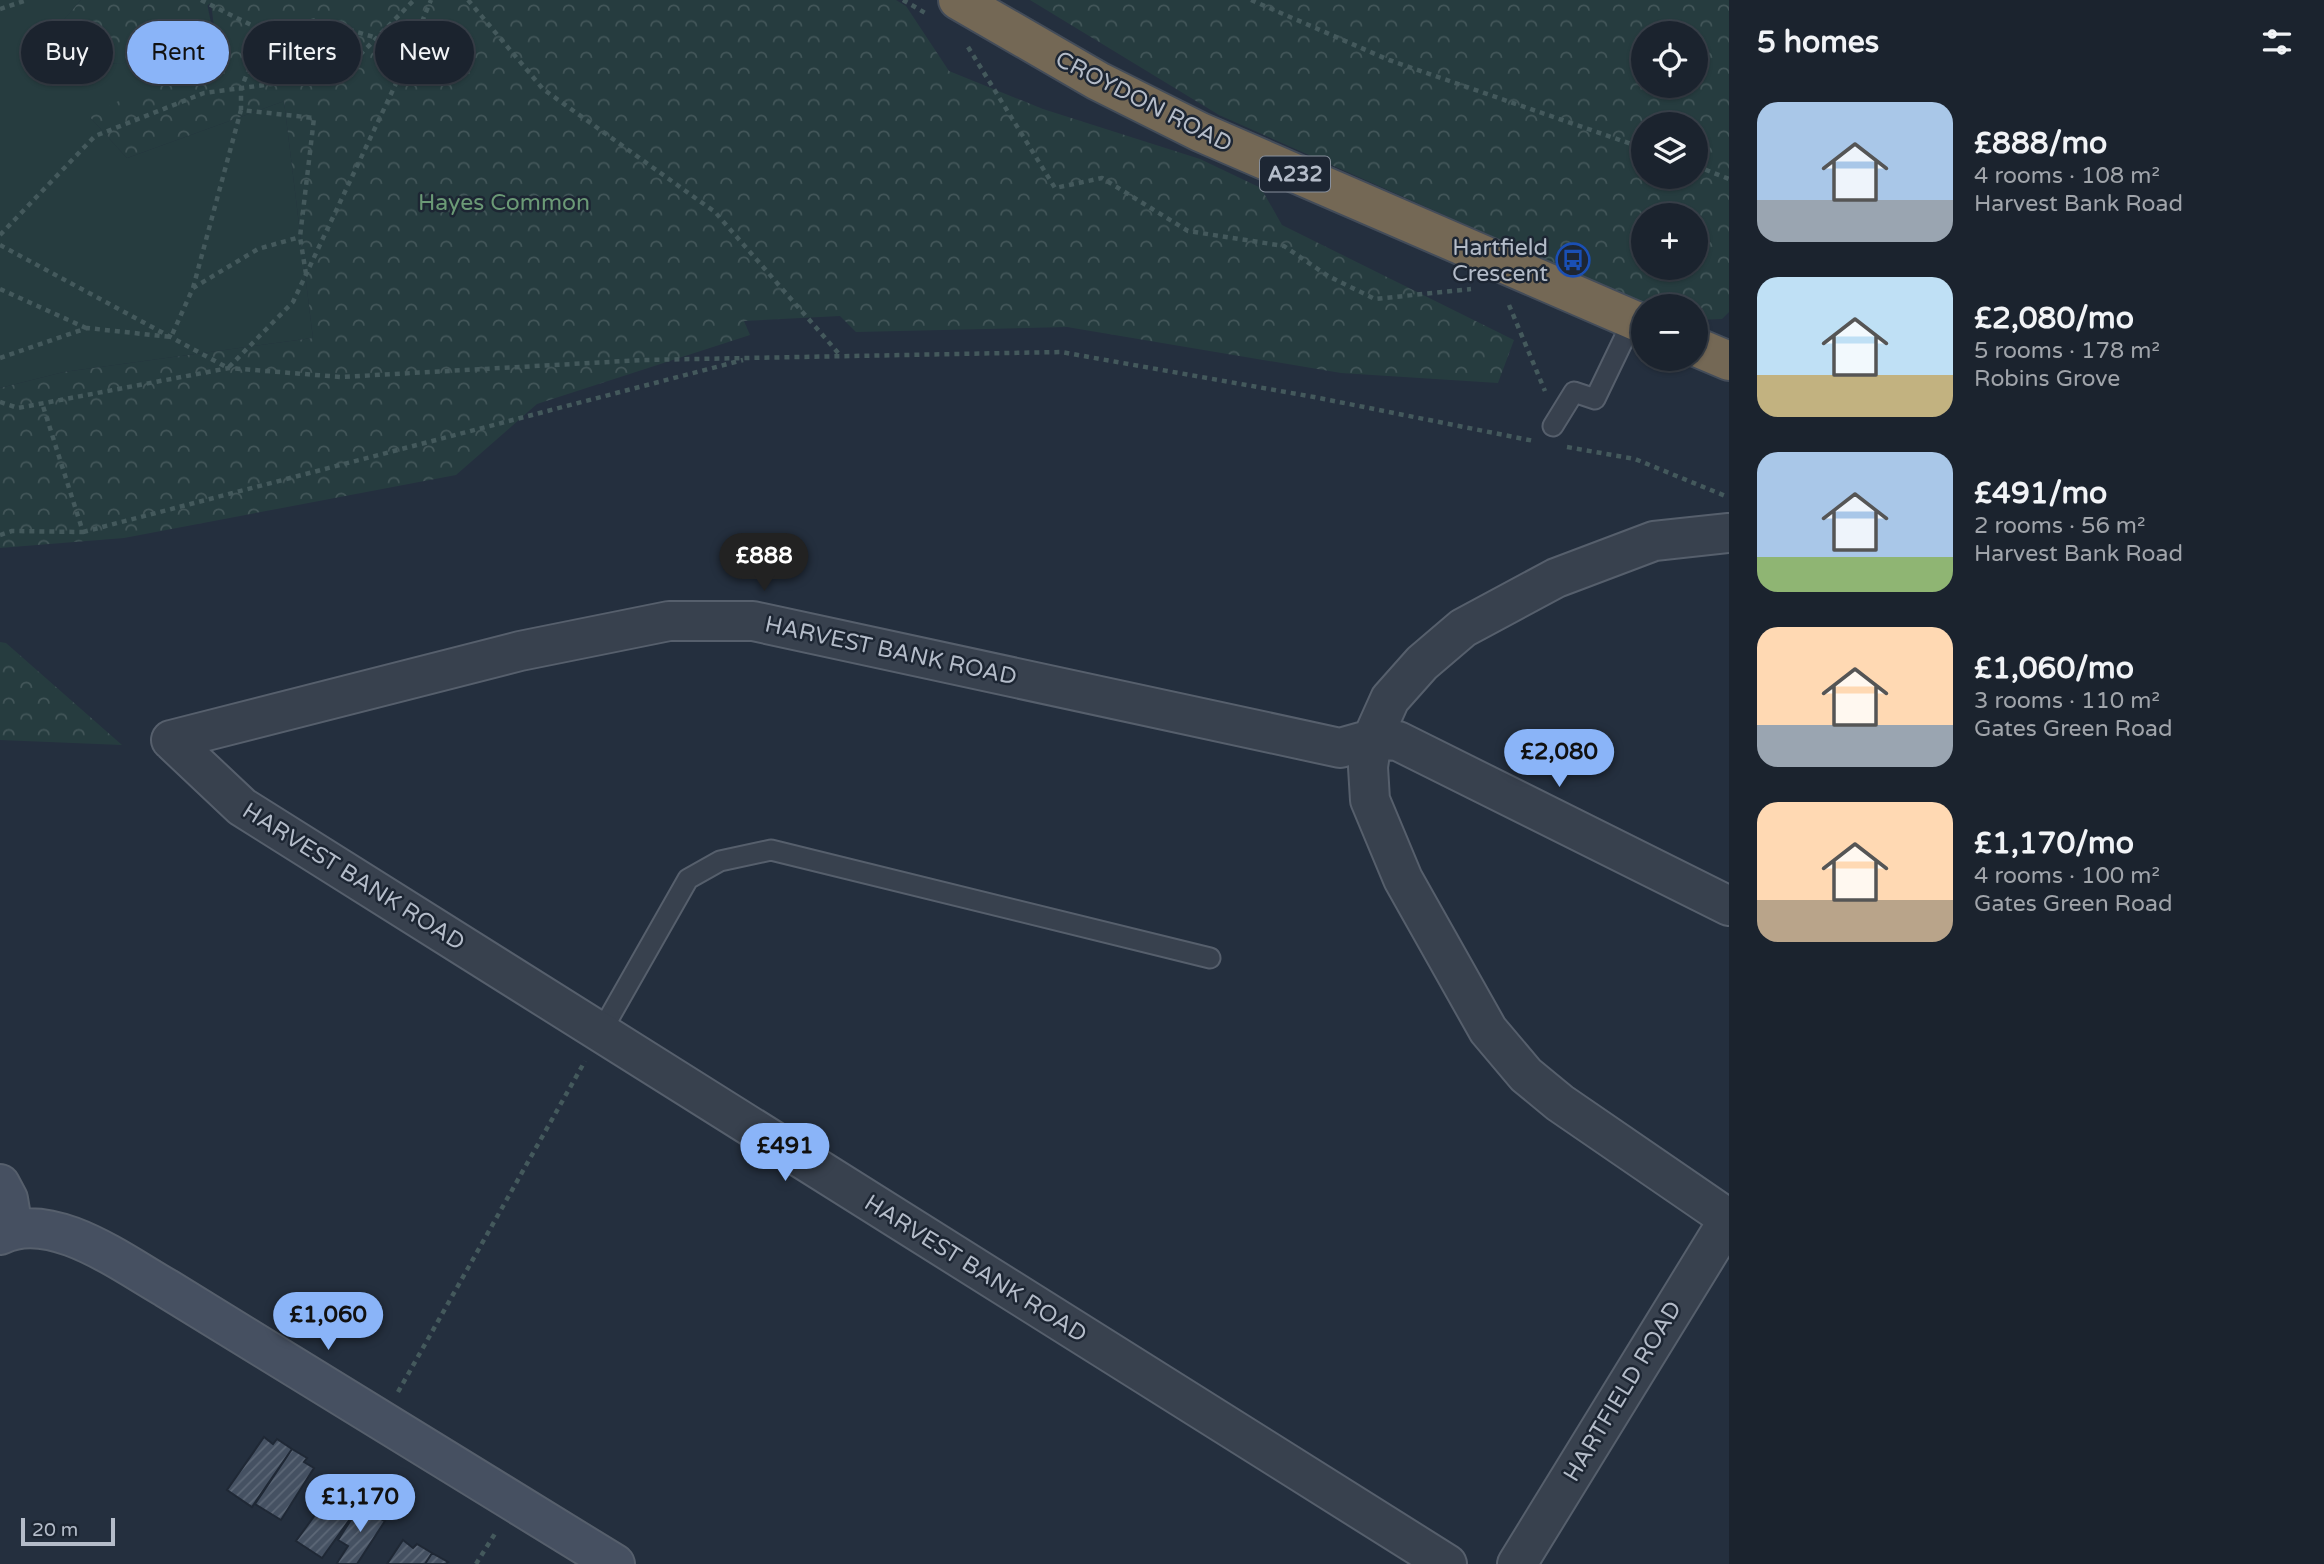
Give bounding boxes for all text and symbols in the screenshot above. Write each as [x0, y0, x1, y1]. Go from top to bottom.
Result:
chip: Buy [21, 21, 113, 84]
chip: Rent [127, 21, 229, 84]
chip: Filters [243, 21, 361, 84]
chip: New [375, 21, 474, 84]
map controls [1631, 21, 1708, 371]
button: locate [1631, 21, 1708, 98]
icon: filters [2258, 23, 2296, 61]
text: 5 homes [1757, 24, 1879, 61]
street label: CROYDON ROAD [1051, 45, 1237, 159]
button: layers [1631, 112, 1708, 189]
text: £888/mo [1974, 125, 2107, 162]
icon: home [1813, 130, 1897, 214]
road number: A232 [1260, 156, 1330, 192]
text: 4 rooms · 108 m² [1974, 162, 2160, 190]
park label: Hayes Common [418, 189, 590, 217]
text: Harvest Bank Road [1974, 190, 2183, 218]
button: + [1631, 203, 1708, 280]
place label: Hartfield Crescent [1452, 234, 1548, 288]
bus stop icon: Hartfield Crescent [1554, 241, 1592, 279]
button: − [1631, 294, 1708, 371]
text: £2,080/mo [1974, 300, 2134, 337]
icon: home [1813, 305, 1897, 389]
text: 5 rooms · 178 m² [1974, 337, 2160, 365]
text: Robins Grove [1974, 365, 2120, 393]
text: £491/mo [1974, 475, 2107, 512]
icon: home [1813, 480, 1897, 564]
text: 2 rooms · 56 m² [1974, 512, 2145, 540]
pin: £888 [723, 534, 805, 593]
text: Harvest Bank Road [1974, 540, 2183, 568]
text: £888 [735, 542, 793, 570]
street label: HARVEST BANK ROAD [762, 611, 1019, 691]
text: £1,060/mo [1974, 650, 2134, 687]
icon: home [1813, 655, 1897, 739]
text: 3 rooms · 110 m² [1974, 687, 2160, 715]
text: Gates Green Road [1974, 715, 2172, 743]
pin: £2,080 [1502, 730, 1616, 789]
text: £2,080 [1520, 738, 1598, 766]
street label: HARVEST BANK ROAD [237, 797, 470, 957]
text: £1,170/mo [1974, 825, 2134, 862]
icon: home [1813, 830, 1897, 914]
text: 4 rooms · 100 m² [1974, 862, 2160, 890]
text: Gates Green Road [1974, 890, 2172, 918]
pin: £491 [744, 1124, 826, 1183]
text: £491 [756, 1132, 814, 1160]
street label: HARVEST BANK ROAD [859, 1189, 1092, 1349]
pin: £1,060 [271, 1292, 385, 1352]
street label: HARTFIELD ROAD [1558, 1296, 1688, 1487]
text: £1,060 [289, 1301, 367, 1329]
pin: £1,170 [303, 1474, 417, 1534]
text: £1,170 [321, 1483, 399, 1511]
scale bar [21, 1515, 116, 1547]
text: 20 m [32, 1519, 78, 1541]

